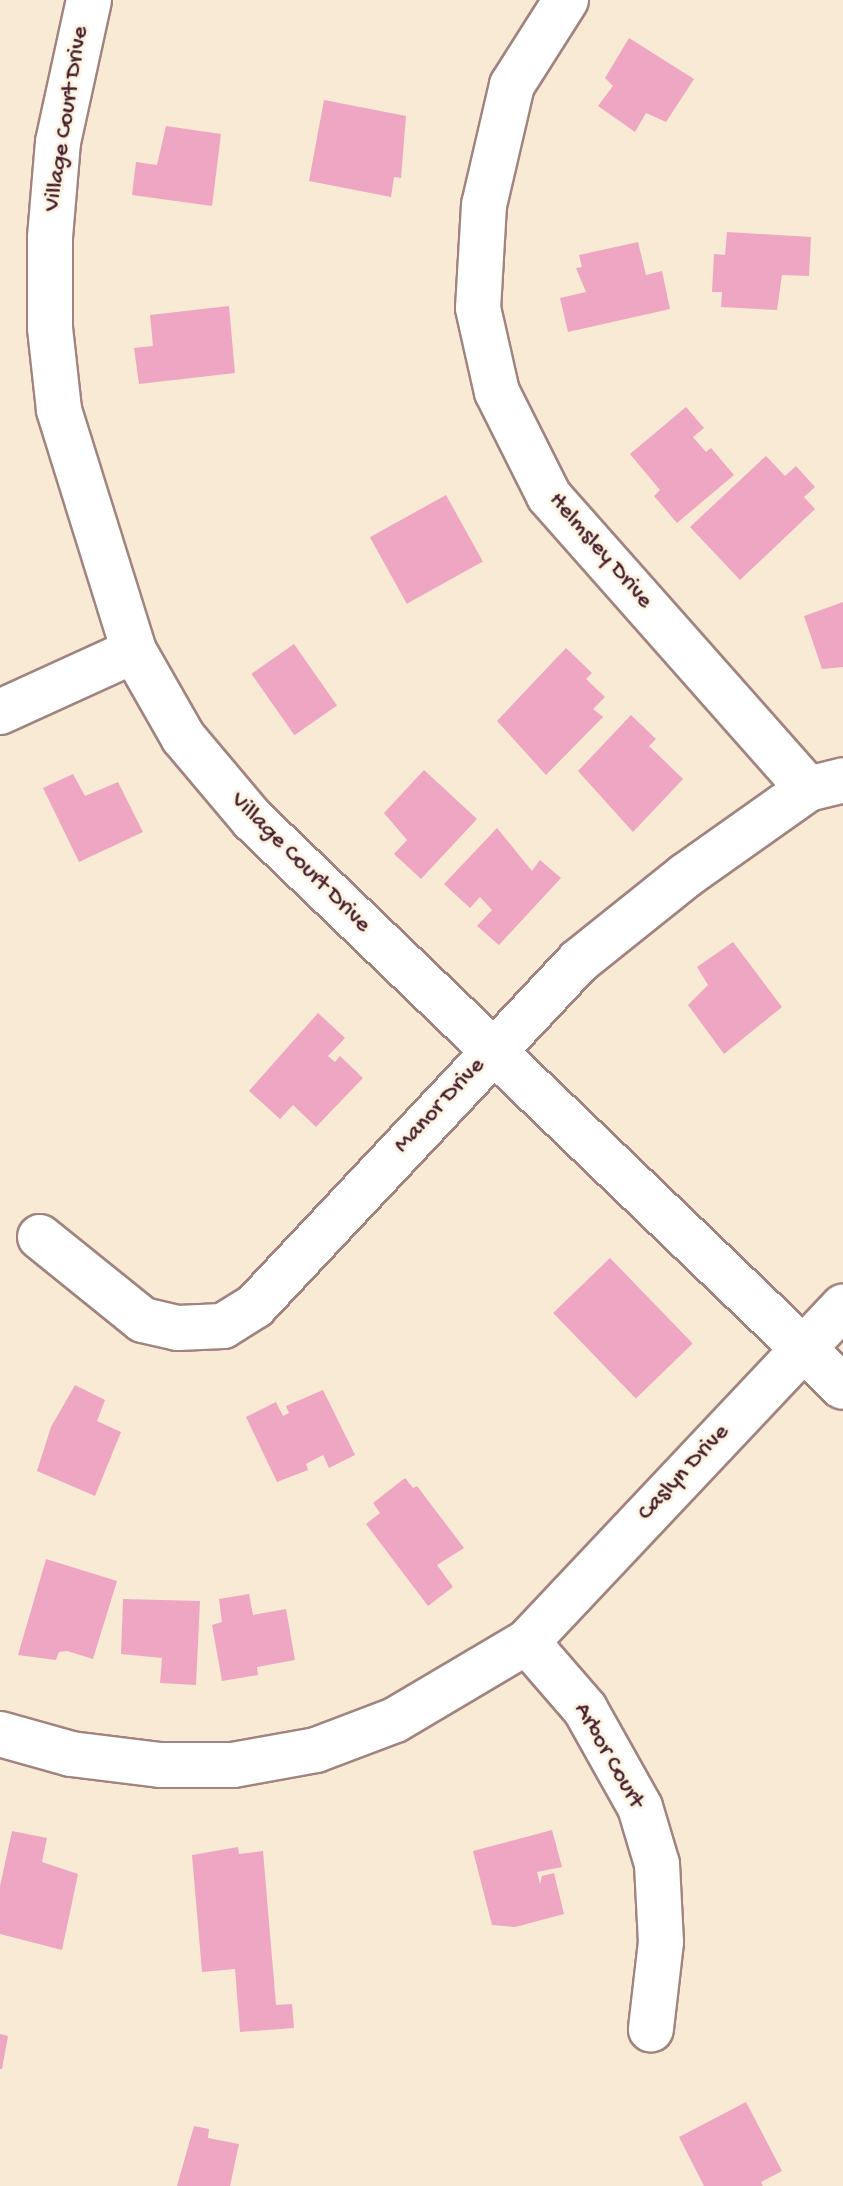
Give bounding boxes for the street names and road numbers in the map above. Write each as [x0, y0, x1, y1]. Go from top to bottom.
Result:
street label: Village Court Drive [38, 24, 96, 214]
street label: Helmsley Drive [542, 487, 658, 615]
street label: Village Court Drive [224, 787, 376, 939]
street label: Manor Drive [388, 1052, 492, 1160]
street label: Caslyn Drive [632, 1419, 736, 1527]
street label: Arbor Court [566, 1698, 650, 1814]

